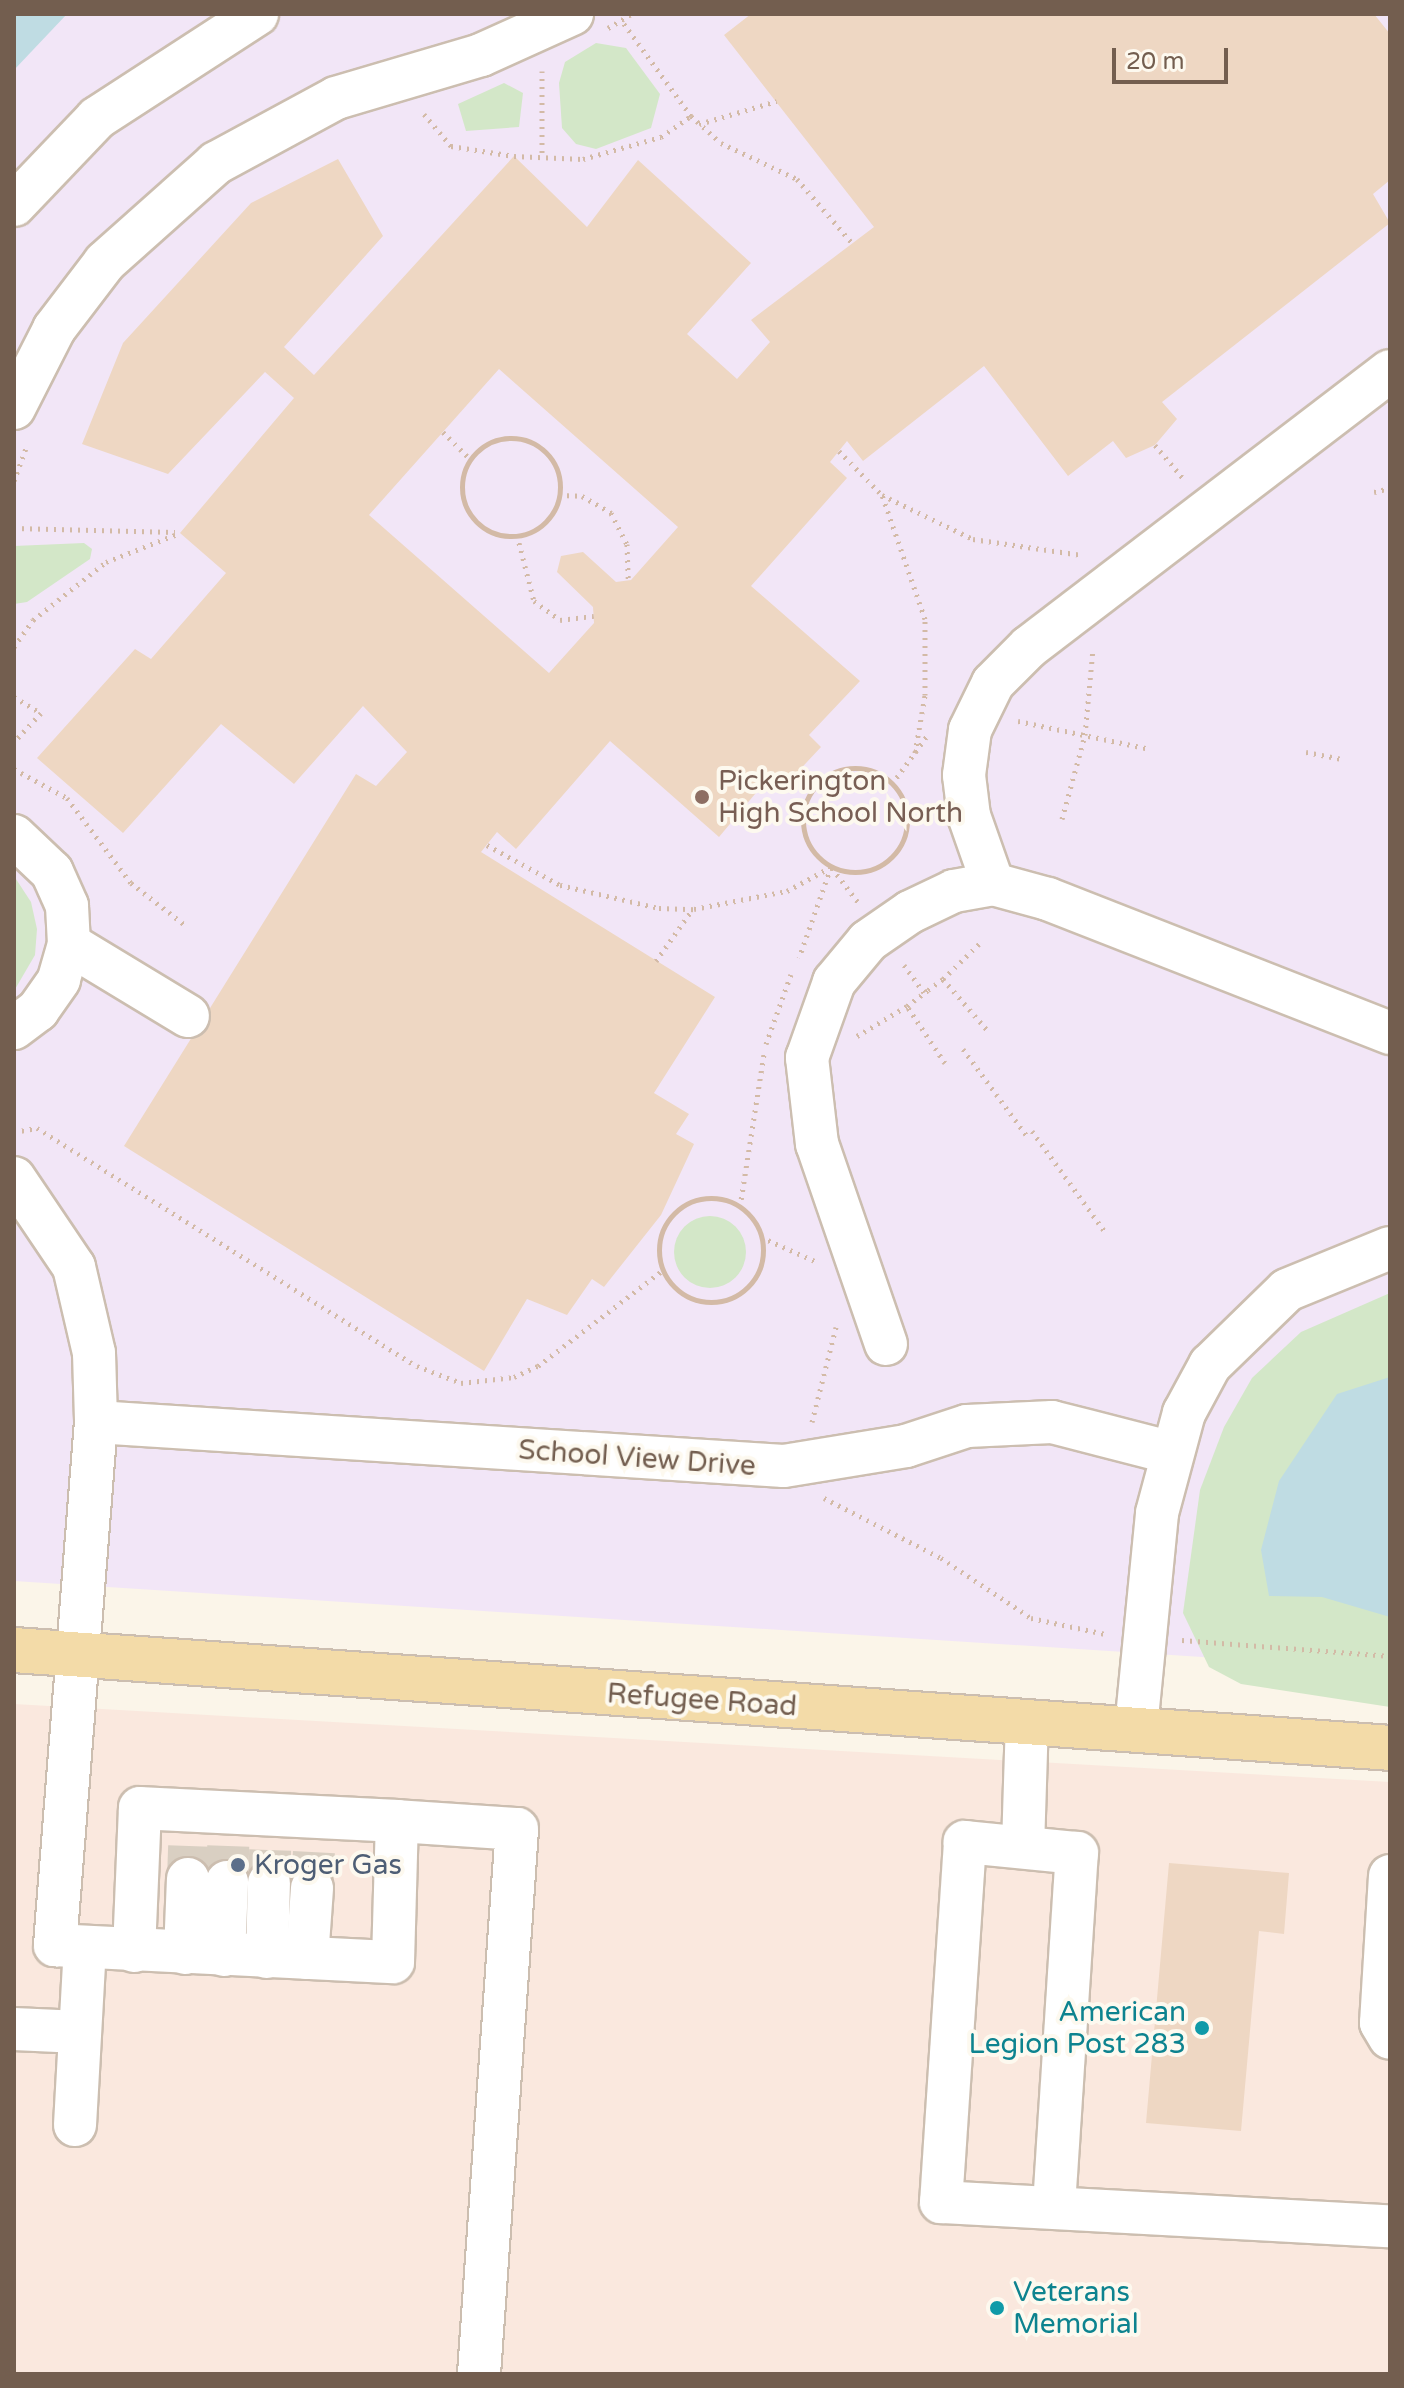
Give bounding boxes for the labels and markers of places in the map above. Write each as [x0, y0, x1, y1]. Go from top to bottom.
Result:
place label: Pickerington High School North [718, 764, 963, 830]
marker: Pickerington High School North [693, 788, 711, 806]
place label: Kroger Gas [254, 1848, 402, 1882]
marker: Kroger Gas [229, 1856, 247, 1874]
place label: American Legion Post 283 [969, 1995, 1186, 2061]
marker: American Legion Post 283 [1193, 2019, 1211, 2037]
place label: Veterans Memorial [1013, 2275, 1139, 2341]
marker: Veterans Memorial [988, 2299, 1006, 2317]

